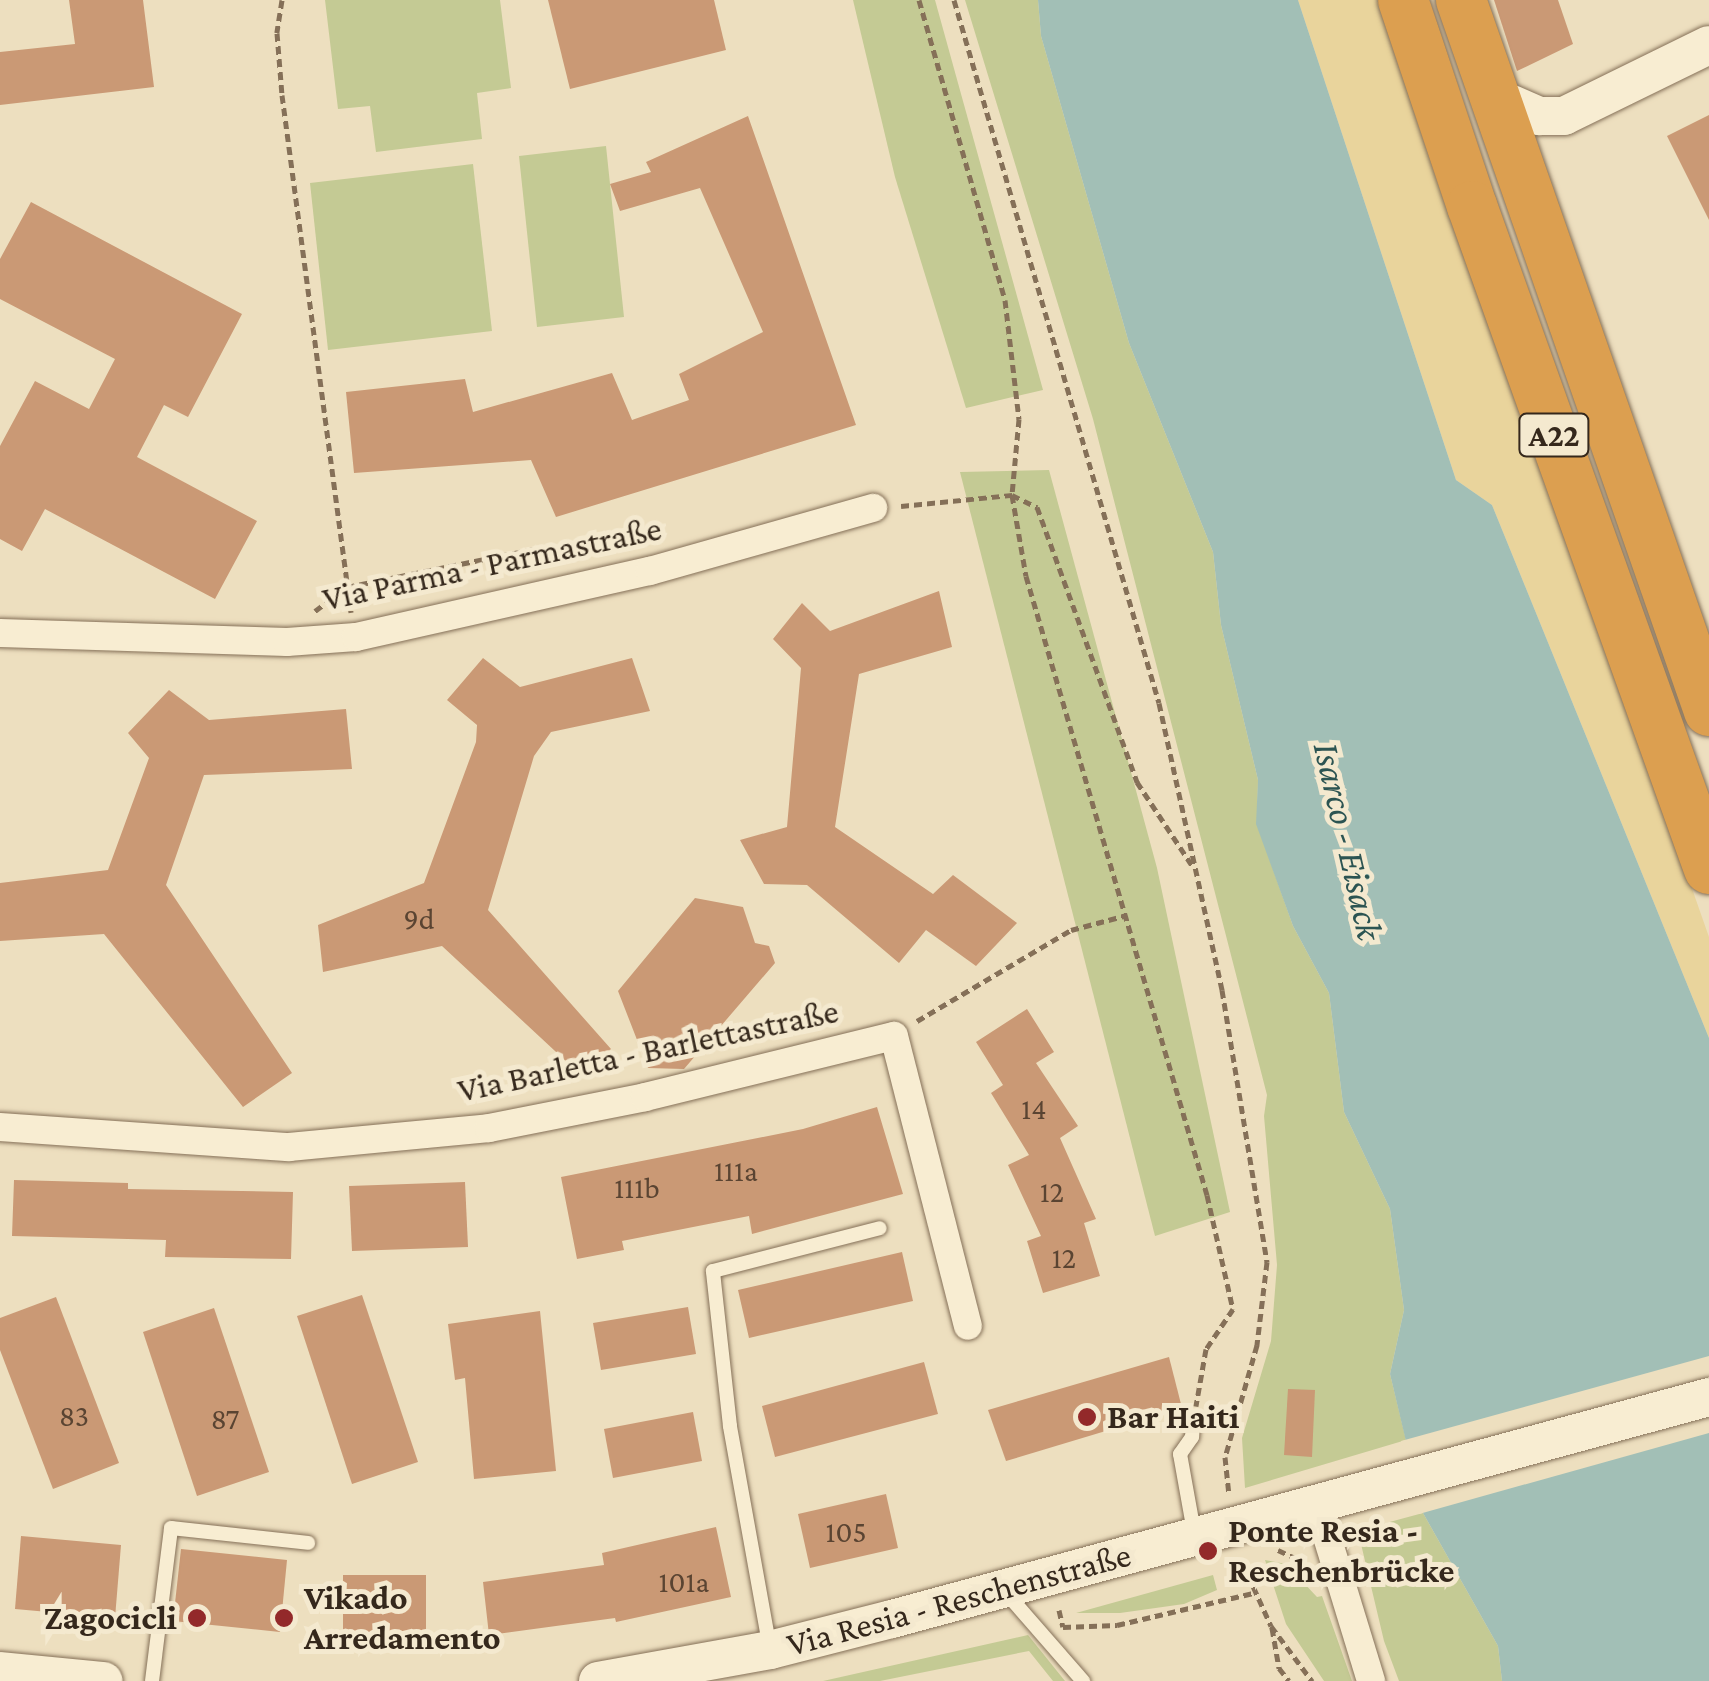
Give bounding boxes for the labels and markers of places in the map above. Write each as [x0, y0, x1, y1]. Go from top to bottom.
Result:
place label: Bar Haiti [1107, 1396, 1239, 1438]
marker: Bar Haiti [1076, 1406, 1098, 1428]
place label: Ponte Resia - Reschenbrücke [1228, 1510, 1455, 1592]
marker: Ponte Resia - Reschenbrücke [1197, 1540, 1219, 1562]
place label: Vikado Arredamento [304, 1577, 501, 1659]
place label: Zagocicli [44, 1597, 177, 1639]
marker: Zagocicli [186, 1607, 208, 1629]
marker: Vikado Arredamento [273, 1607, 295, 1629]

